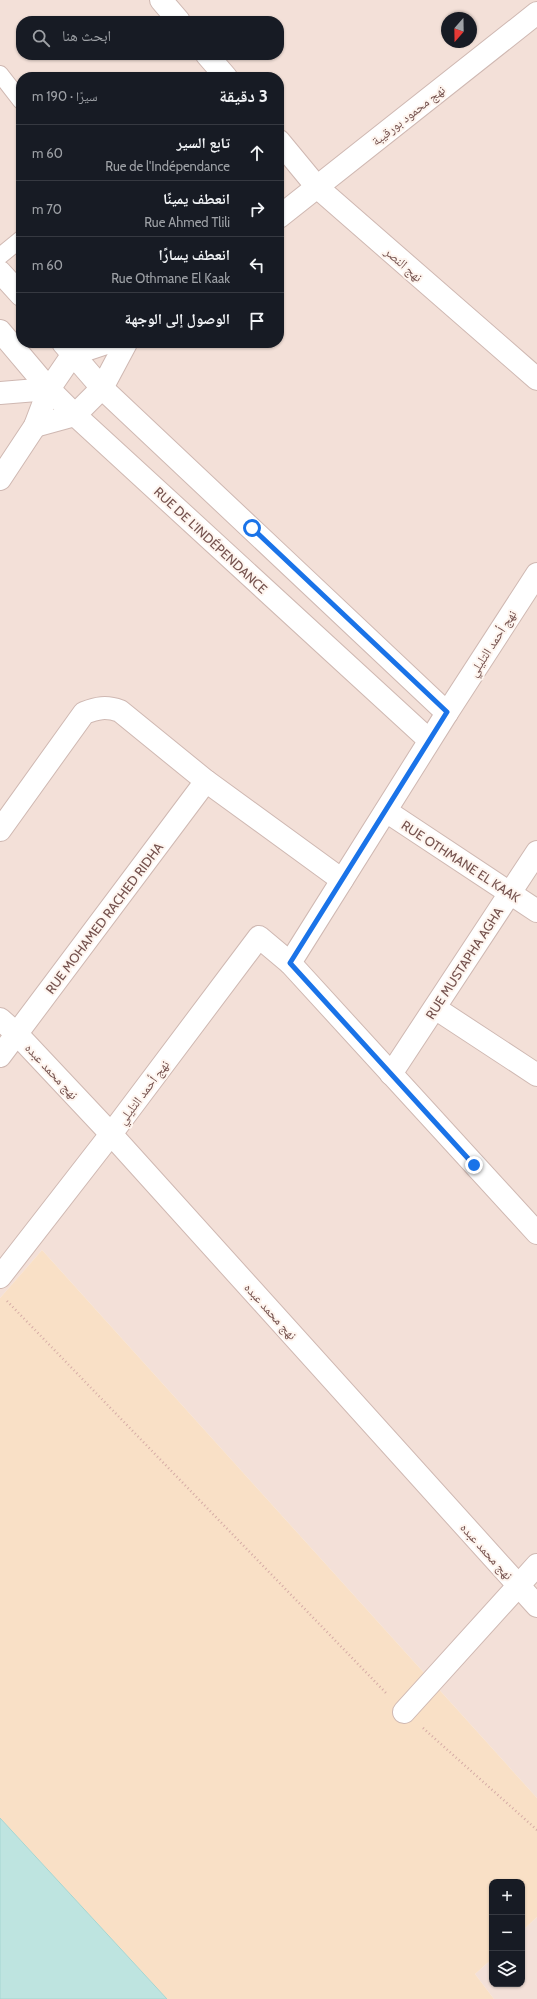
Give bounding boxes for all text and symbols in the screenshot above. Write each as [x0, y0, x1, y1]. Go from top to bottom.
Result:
north arrow [441, 12, 477, 48]
search box [16, 16, 284, 60]
icon: search [30, 27, 52, 49]
text: ابحث هنا [62, 27, 111, 45]
street label: نهج محمود بورقيبة [368, 81, 449, 150]
text: 3 دقيقة [219, 86, 268, 106]
text: سيرًا · 190 m [32, 88, 98, 104]
text: تابع السير [177, 134, 230, 152]
icon: ahead [246, 142, 268, 164]
text: 60 m [32, 145, 63, 161]
text: Rue de l'Indépendance [105, 158, 230, 174]
text: انعطف يمينًا [163, 190, 230, 208]
icon: right [246, 198, 268, 220]
text: 70 m [32, 201, 62, 217]
text: Rue Ahmed Tlili [144, 214, 230, 230]
street label: نهج النصر [380, 243, 426, 286]
text: انعطف يسارًا [159, 246, 230, 264]
icon: left [246, 254, 268, 276]
text: 60 m [32, 257, 63, 273]
text: Rue Othmane El Kaak [111, 270, 230, 286]
text: الوصول إلى الوجهة [125, 310, 230, 328]
icon: arrive [246, 310, 268, 332]
street label: RUE DE L'INDÉPENDANCE [151, 483, 272, 597]
route start [243, 519, 261, 537]
street label: نهج أحمد التليلي [464, 607, 522, 681]
street label: RUE OTHMANE EL KAAK [399, 817, 524, 906]
street label: RUE MOHAMED RACHED RIDHA [42, 839, 166, 997]
street label: RUE MUSTAPHA AGHA [422, 904, 506, 1022]
street label: نهج محمد عبده [20, 1040, 82, 1104]
street label: نهج أحمد التليلي [114, 1057, 175, 1129]
route end [465, 1156, 483, 1174]
street label: نهج محمد عبده [240, 1279, 301, 1344]
street label: نهج محمد عبده [456, 1519, 517, 1584]
map controls [489, 1879, 525, 1987]
button: + [489, 1879, 525, 1915]
button: − [489, 1915, 525, 1951]
button: layers [489, 1951, 525, 1987]

